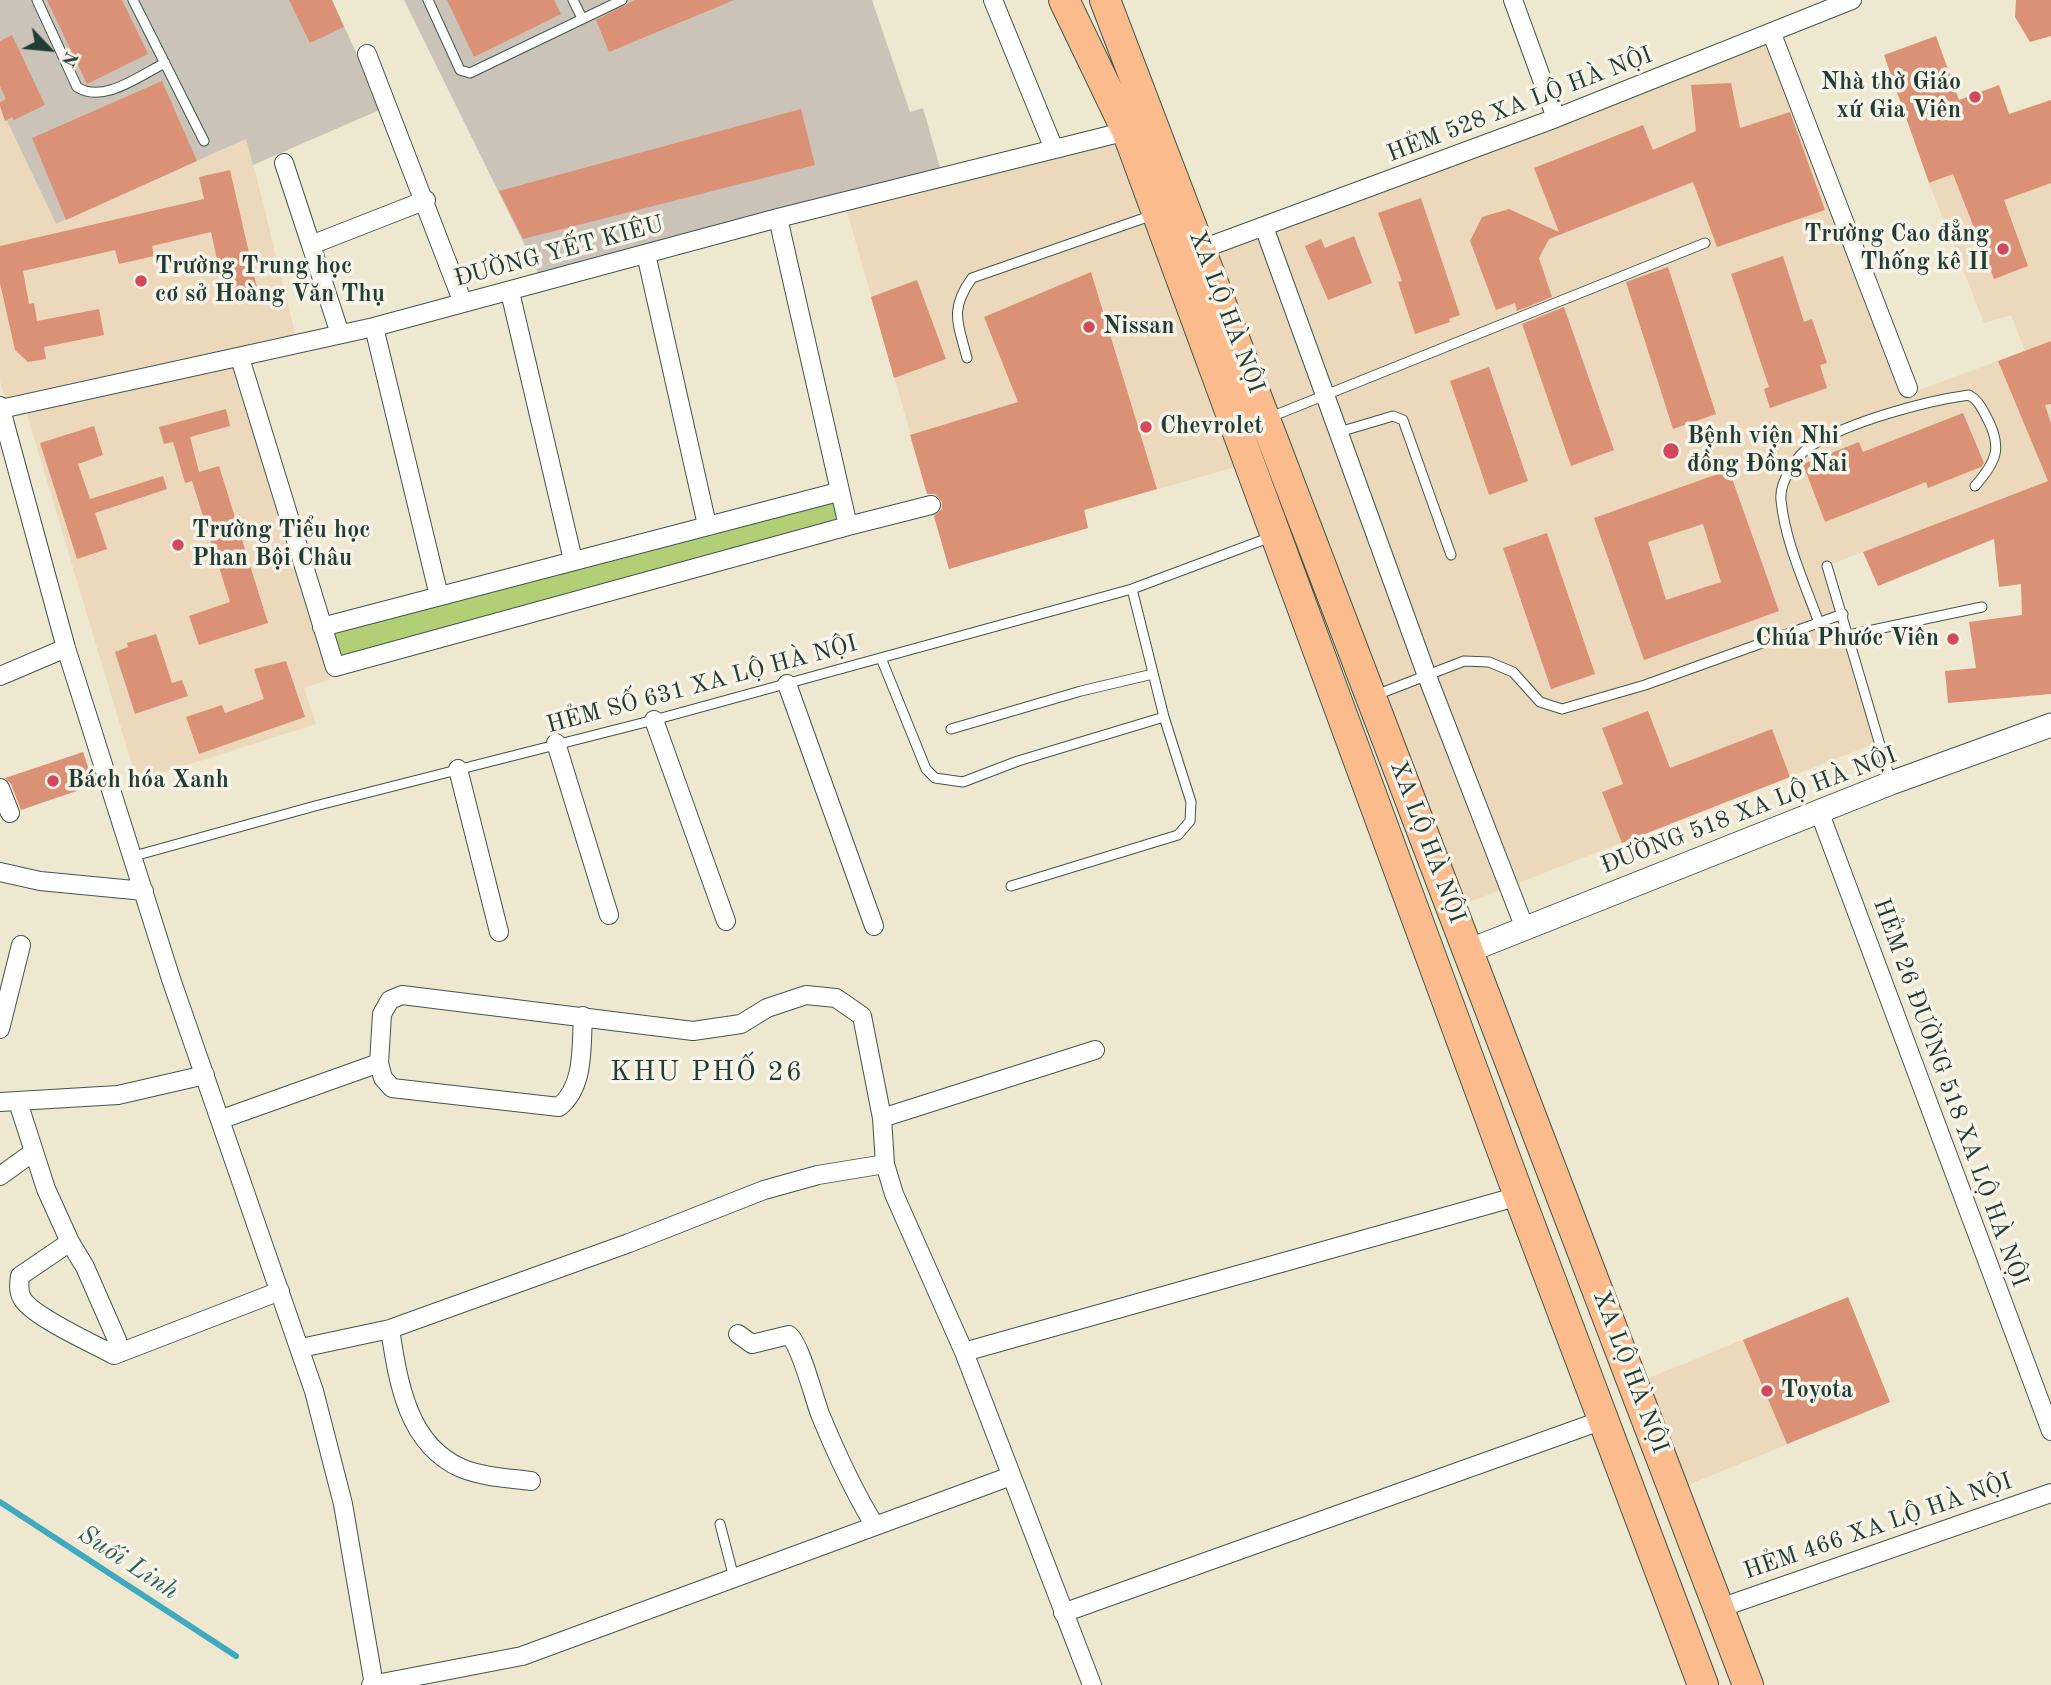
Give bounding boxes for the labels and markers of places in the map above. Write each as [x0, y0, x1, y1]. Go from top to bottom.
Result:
place label: Nhà thờ Giáo xứ Gia Viên [1821, 69, 1961, 125]
marker: Nhà thờ Giáo xứ Gia Viên [1967, 89, 1983, 105]
place label: Trường Cao đẳng Thống kê II [1804, 221, 1989, 277]
marker: Trường Cao đẳng Thống kê II [1995, 241, 2011, 257]
place label: Trường Trung học cơ sở Hoàng Văn Thụ [155, 253, 385, 309]
marker: Trường Trung học cơ sở Hoàng Văn Thụ [133, 273, 149, 289]
place label: Nissan [1103, 313, 1175, 341]
marker: Nissan [1081, 319, 1097, 335]
place label: Chevrolet [1160, 413, 1263, 441]
marker: Chevrolet [1138, 419, 1154, 435]
place label: Bệnh viện Nhi đồng Đồng Nai [1687, 423, 1847, 479]
marker: Bệnh viện Nhi đồng Đồng Nai [1661, 441, 1681, 461]
place label: Trường Tiểu học Phan Bội Châu [192, 517, 371, 573]
marker: Trường Tiểu học Phan Bội Châu [170, 537, 186, 553]
place label: Chúa Phước Viên [1755, 625, 1939, 653]
marker: Chúa Phước Viên [1945, 631, 1961, 647]
place label: Bách hóa Xanh [67, 767, 229, 795]
marker: Bách hóa Xanh [45, 773, 61, 789]
place label: Toyota [1781, 1377, 1853, 1405]
marker: Toyota [1759, 1383, 1775, 1399]

